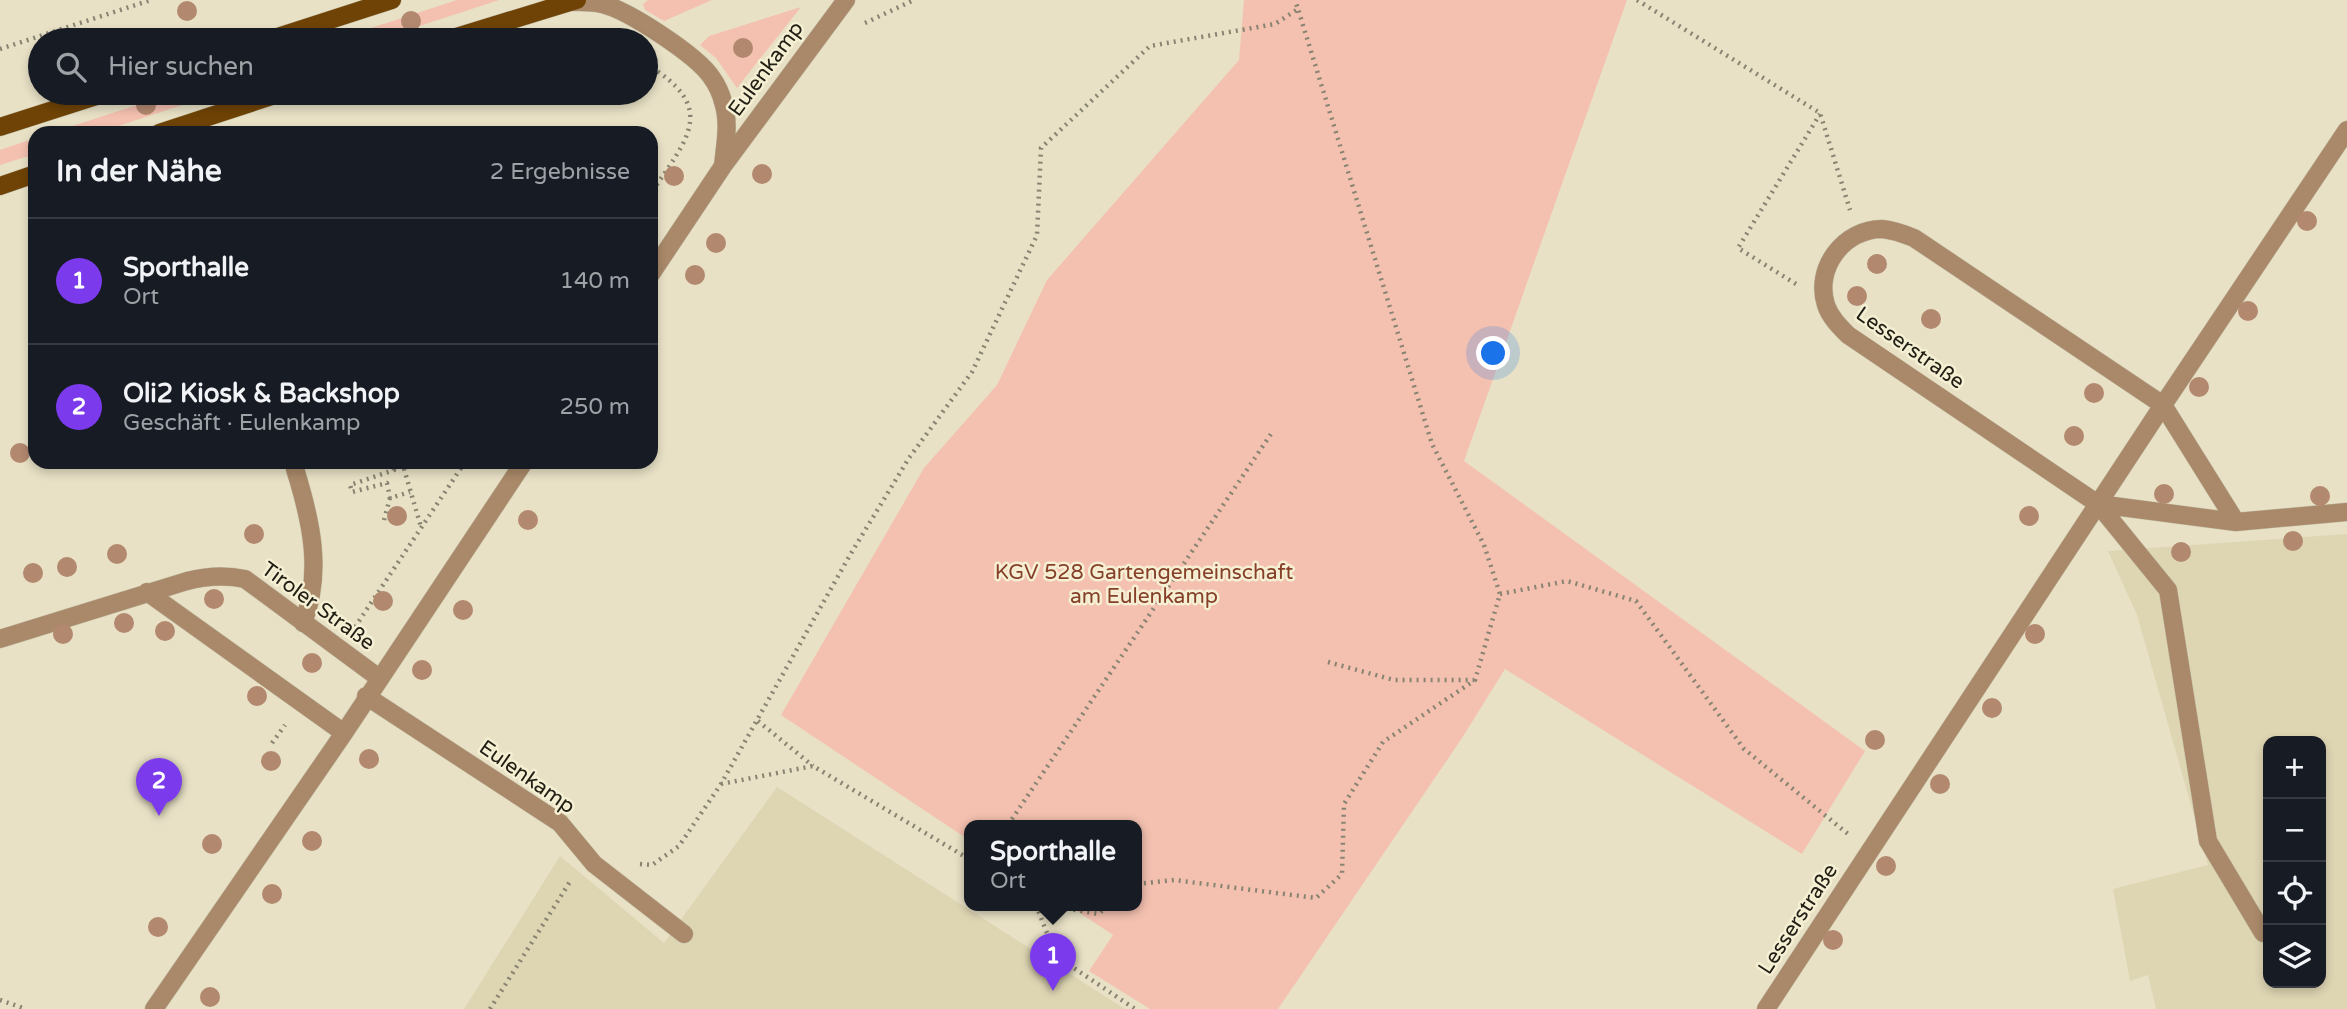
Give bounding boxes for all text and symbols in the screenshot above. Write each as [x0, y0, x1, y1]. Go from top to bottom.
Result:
street label: Eulenkamp [723, 17, 809, 121]
search box [28, 28, 658, 105]
icon: search [52, 48, 90, 86]
text: Hier suchen [108, 51, 254, 82]
text: In der Nähe [56, 153, 222, 190]
text: 2 Ergebnisse [490, 158, 630, 186]
text: Sporthalle [123, 252, 249, 283]
text: 1 [72, 267, 86, 295]
text: 140 m [560, 267, 630, 295]
text: Ort [123, 283, 159, 311]
street label: Lesserstraße [1851, 301, 1969, 395]
your location [1476, 336, 1510, 370]
text: Oli2 Kiosk & Backshop [123, 378, 400, 409]
text: 2 [72, 393, 86, 421]
text: 250 m [560, 393, 630, 421]
text: Geschäft · Eulenkamp [123, 409, 361, 437]
street label: Tiroler Straße [256, 557, 380, 656]
park label: KGV 528 Gartengemeinschaft am Eulenkamp [995, 560, 1293, 609]
street label: Eulenkamp [474, 735, 580, 819]
map controls [2263, 736, 2326, 988]
button: + [2263, 736, 2326, 799]
pin: 2 [136, 758, 182, 816]
button: − [2263, 799, 2326, 862]
popup [964, 820, 1142, 911]
text: Sporthalle [990, 836, 1116, 867]
street label: Lesserstraße [1753, 859, 1843, 979]
button: locate [2263, 862, 2326, 925]
text: Ort [990, 867, 1026, 895]
button: layers [2263, 925, 2326, 988]
pin: 1 [1030, 933, 1076, 991]

